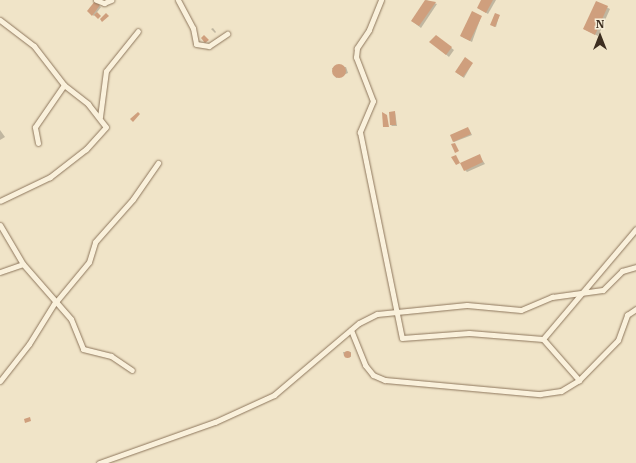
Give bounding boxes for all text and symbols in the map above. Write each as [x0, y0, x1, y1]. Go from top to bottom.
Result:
north arrow [580, 16, 620, 56]
text: N [596, 17, 604, 31]

